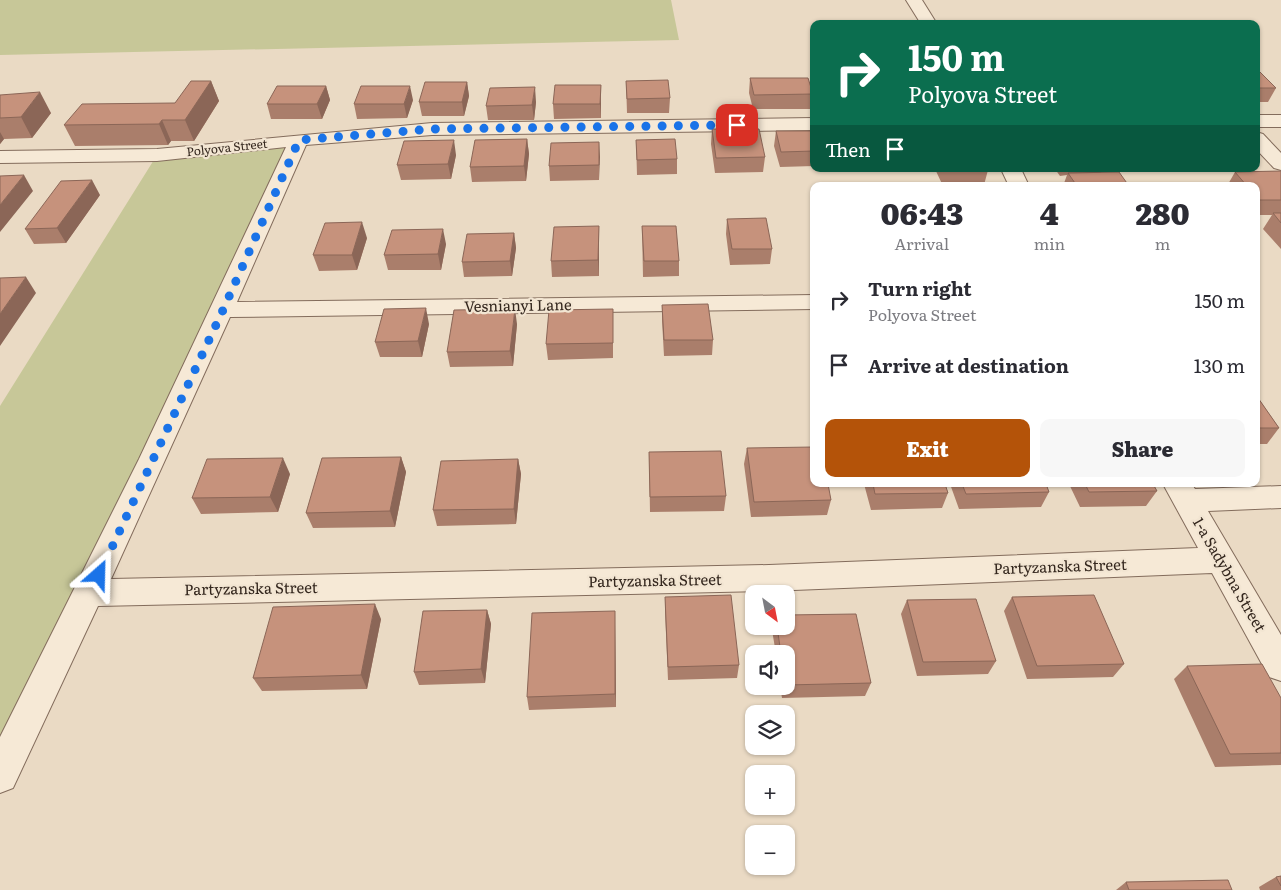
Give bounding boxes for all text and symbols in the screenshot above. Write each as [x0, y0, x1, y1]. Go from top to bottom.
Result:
text: 150 m [908, 30, 1005, 82]
icon: right [825, 40, 890, 105]
text: Polyova Street [908, 77, 1057, 110]
pin [716, 104, 758, 146]
icon: arrive [723, 111, 751, 139]
street label: Polyova Street [186, 134, 268, 160]
text: Then [825, 135, 871, 163]
icon: arrive [881, 135, 909, 163]
text: 06:43 [880, 190, 963, 234]
text: 4 [1040, 190, 1059, 234]
text: 280 [1135, 190, 1190, 234]
text: Arrival [894, 231, 949, 255]
text: min [1034, 231, 1065, 255]
text: m [1155, 231, 1170, 255]
text: Turn right [868, 274, 972, 302]
icon: right [825, 286, 853, 314]
text: 150 m [1194, 286, 1245, 314]
street label: Vesnianyi Lane [464, 292, 572, 317]
text: Polyova Street [868, 302, 976, 326]
icon: arrive [825, 351, 853, 379]
text: Arrive at destination [868, 351, 1069, 379]
text: 130 m [1194, 351, 1245, 379]
button: Exit [825, 419, 1030, 477]
button: Share [1040, 419, 1245, 477]
street label: 1-a Sadybna Street [1188, 513, 1273, 636]
position arrow [72, 548, 124, 600]
street label: Partyzanska Street [993, 552, 1127, 579]
street label: Partyzanska Street [588, 567, 722, 592]
street label: Partyzanska Street [184, 575, 318, 600]
north arrow [745, 585, 795, 635]
map controls [745, 585, 795, 875]
button: sound [745, 645, 795, 695]
button: layers [745, 705, 795, 755]
button: + [745, 765, 795, 815]
button: − [745, 825, 795, 875]

